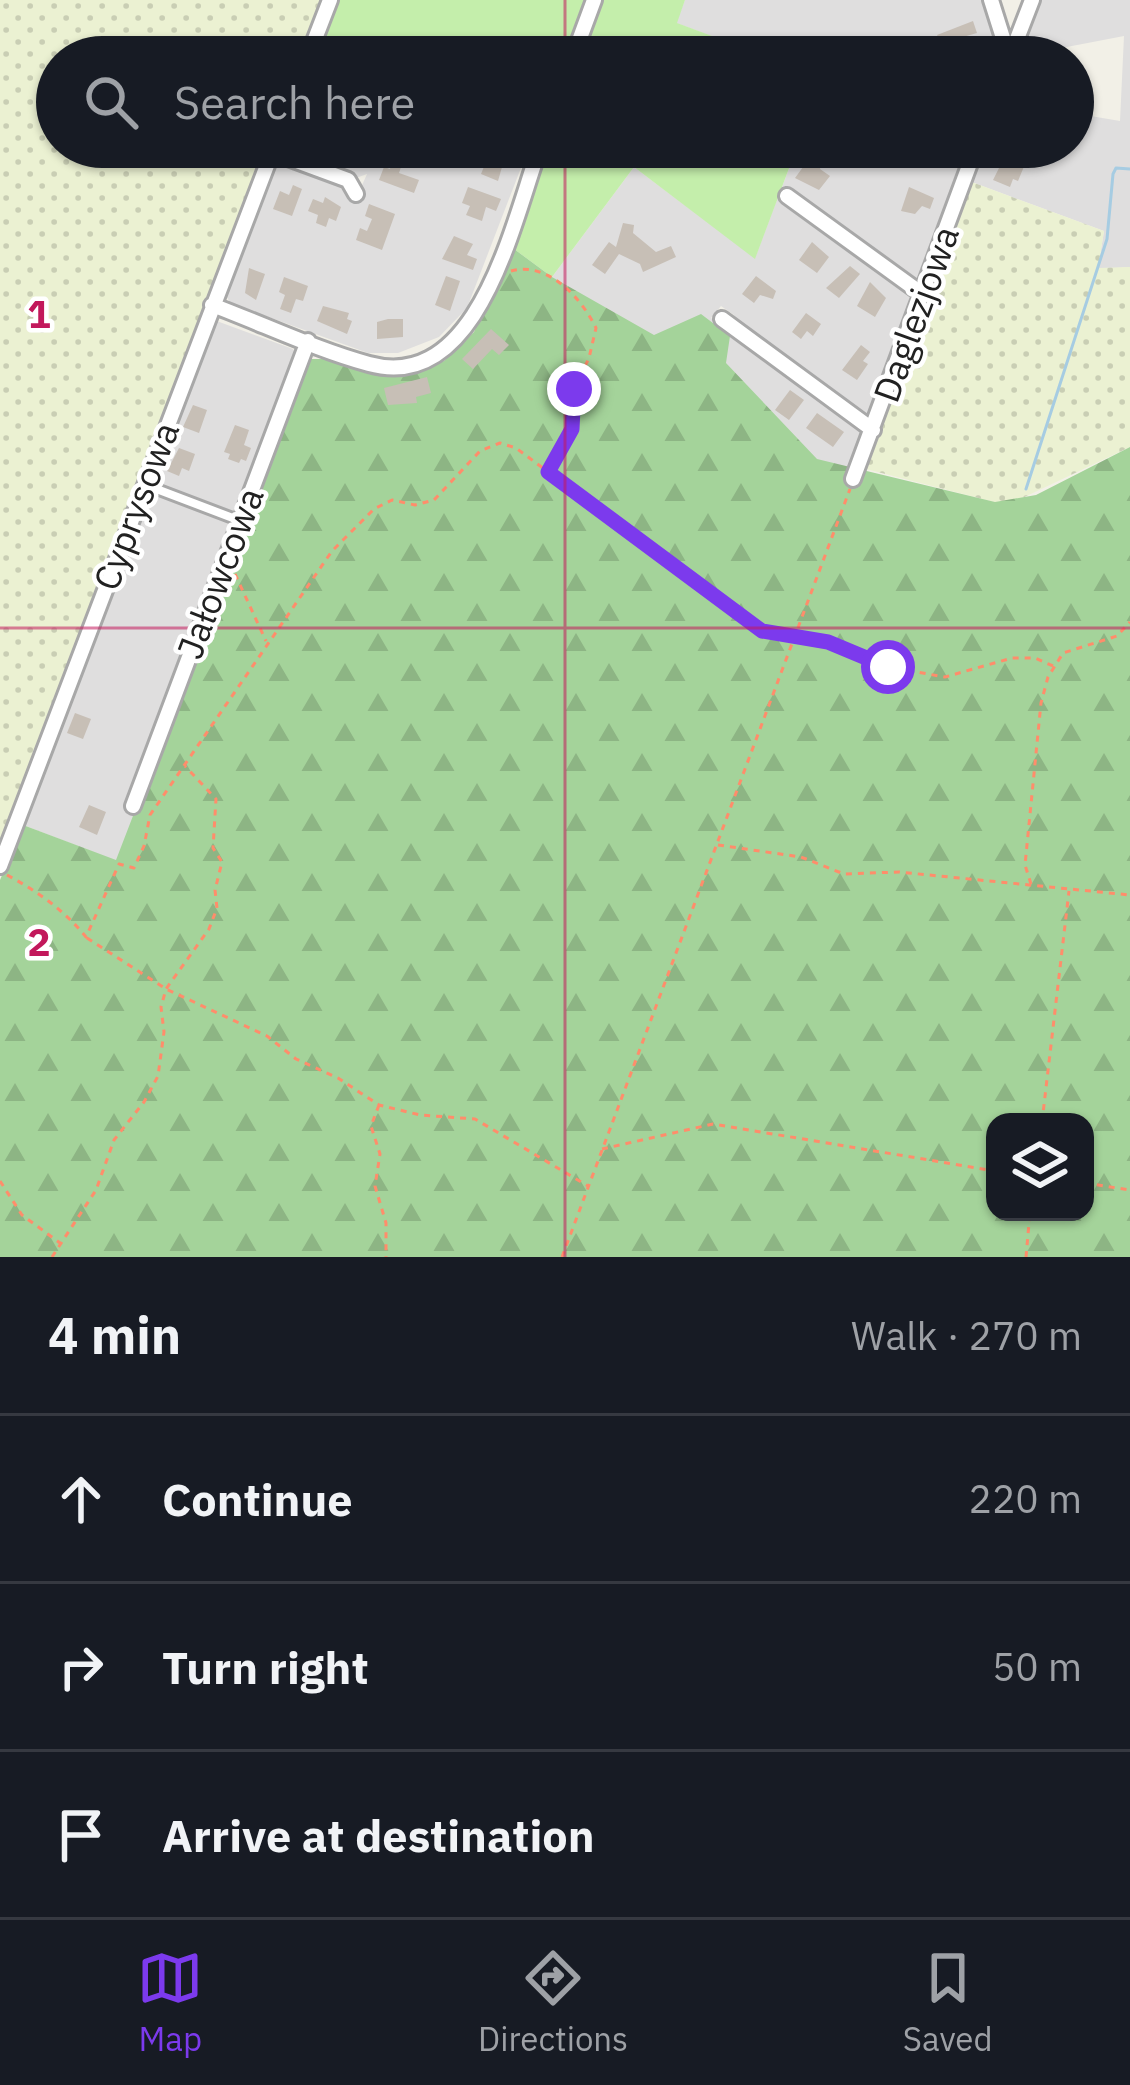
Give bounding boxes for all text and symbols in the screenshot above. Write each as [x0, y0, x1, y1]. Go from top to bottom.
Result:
search box [36, 36, 1094, 168]
icon: search [78, 69, 144, 135]
text: Search here [174, 73, 415, 131]
street label: Daglezjowa [862, 219, 969, 408]
text: 1 [27, 288, 51, 339]
route end [547, 362, 601, 416]
street label: Cyprysowa [82, 415, 189, 597]
street label: Jałowcowa [165, 481, 274, 665]
route start [861, 640, 915, 694]
text: 2 [27, 916, 51, 967]
map controls [986, 1113, 1094, 1221]
button: layers [986, 1113, 1094, 1221]
text: 4 min [48, 1302, 181, 1368]
text: Walk · 270 m [851, 1310, 1082, 1361]
icon: ahead [48, 1466, 114, 1532]
text: Continue [162, 1470, 353, 1528]
text: 220 m [969, 1473, 1082, 1524]
icon: right [48, 1634, 114, 1700]
text: Turn right [162, 1638, 369, 1696]
text: 50 m [992, 1641, 1082, 1692]
icon: arrive [48, 1802, 114, 1868]
text: Arrive at destination [162, 1806, 595, 1864]
tab: Map [137, 1945, 203, 2060]
tab: Directions [478, 1945, 628, 2060]
tab: Saved [903, 1945, 993, 2060]

